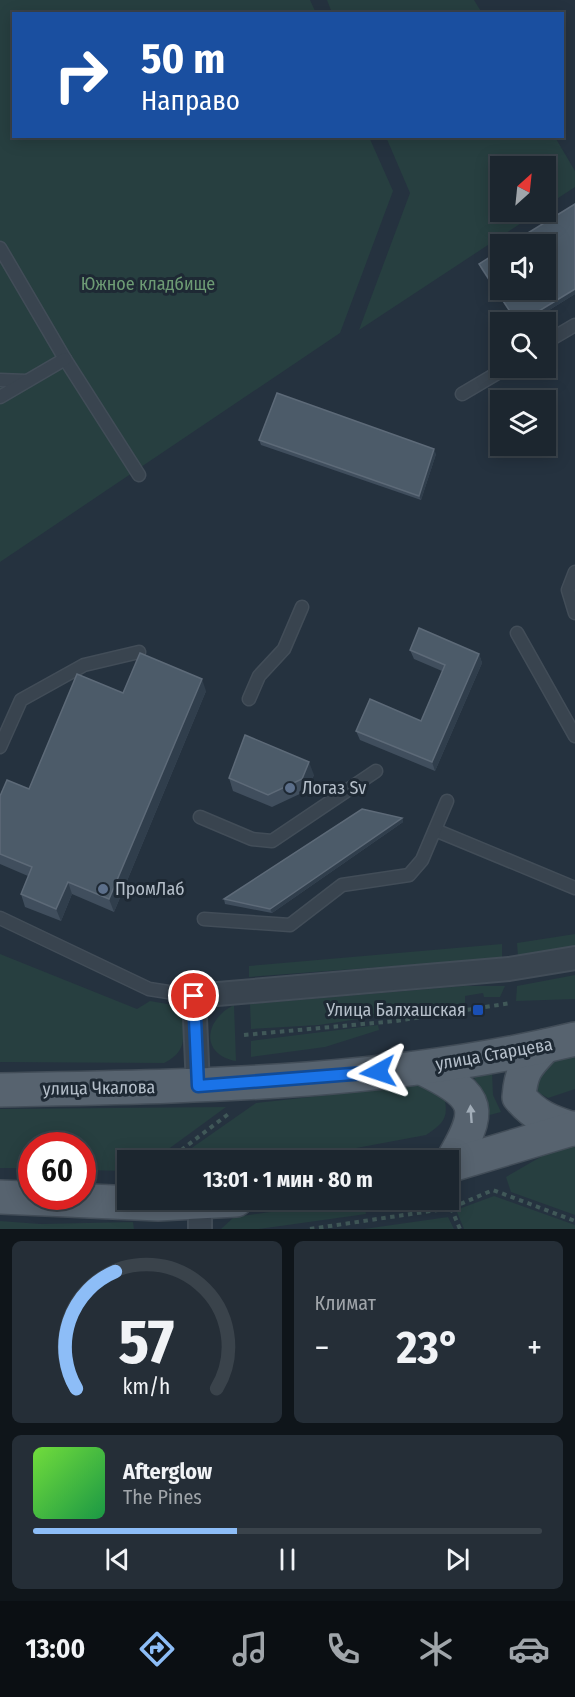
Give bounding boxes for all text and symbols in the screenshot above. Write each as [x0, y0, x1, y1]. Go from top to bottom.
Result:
text: 50 m [141, 34, 225, 84]
icon: right [42, 36, 120, 114]
text: Направо [141, 85, 240, 117]
north arrow [490, 156, 556, 222]
map controls [490, 156, 556, 456]
button: sound [490, 234, 556, 300]
park label: Южное кладбище [81, 273, 215, 295]
button: search [490, 312, 556, 378]
button: layers [490, 390, 556, 456]
place label: Логаз Sv [302, 777, 366, 799]
marker: Логаз Sv [283, 781, 297, 795]
place label: ПромЛаб [115, 878, 185, 900]
marker: ПромЛаб [96, 882, 110, 896]
pin [168, 970, 219, 1021]
icon: arrive [177, 979, 210, 1012]
place label: Улица Балхашская [325, 999, 466, 1021]
marker: Улица Балхашская [471, 1003, 485, 1017]
street label: улица Старцева [434, 1033, 554, 1075]
position arrow [346, 1040, 410, 1104]
street label: улица Чкалова [43, 1076, 156, 1100]
one-way arrow [467, 1104, 476, 1123]
speed limit sign: 60 [18, 1132, 96, 1210]
text: 13:01 · 1 мин · 80 m [203, 1166, 373, 1193]
text: Климат [315, 1291, 376, 1315]
text: 57 [119, 1305, 175, 1380]
text: 23° [397, 1321, 460, 1375]
text: − [315, 1328, 329, 1368]
text: + [527, 1328, 542, 1368]
text: km/h [123, 1374, 171, 1400]
text: Afterglow [123, 1458, 212, 1485]
text: The Pines [123, 1485, 202, 1509]
icon: previous [101, 1543, 134, 1576]
icon: pause [271, 1543, 304, 1576]
icon: next [441, 1543, 474, 1576]
icon: directions [136, 1628, 178, 1670]
icon: music [229, 1628, 271, 1670]
icon: phone [322, 1628, 364, 1670]
icon: climate [415, 1628, 457, 1670]
icon: car [508, 1628, 550, 1670]
text: 13:00 [25, 1633, 85, 1665]

